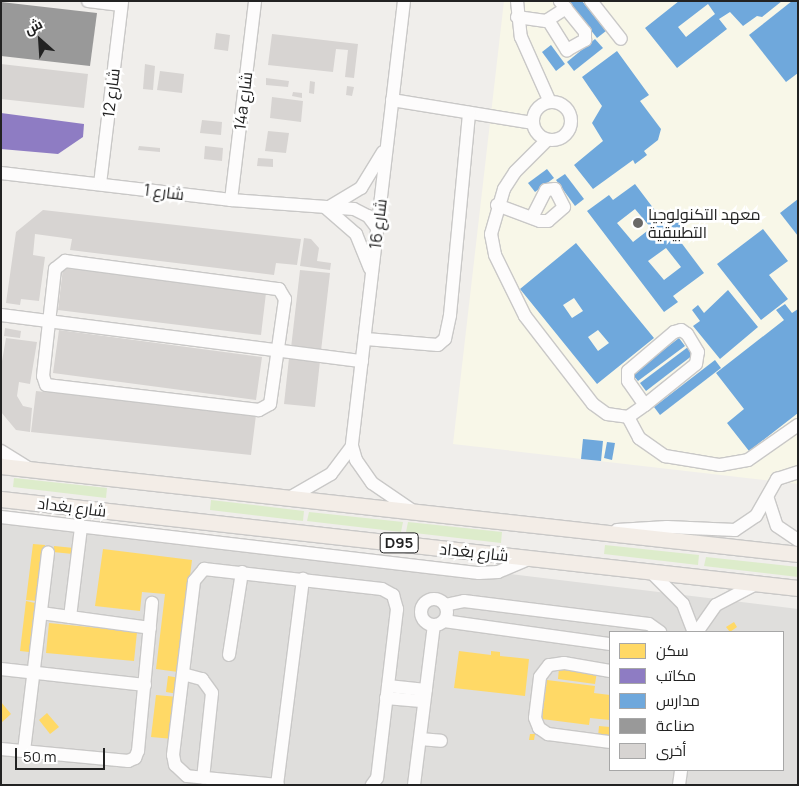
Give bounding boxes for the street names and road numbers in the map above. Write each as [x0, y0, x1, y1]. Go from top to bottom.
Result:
street label: شارع 12 [98, 67, 124, 119]
street label: 14a شارع [230, 71, 256, 131]
street label: شارع 1 [143, 180, 185, 204]
street label: شارع 16 [365, 198, 391, 250]
street label: شارع بغداد [36, 493, 108, 521]
road number: D95 [379, 530, 419, 556]
street label: شارع بغداد [439, 539, 509, 565]

